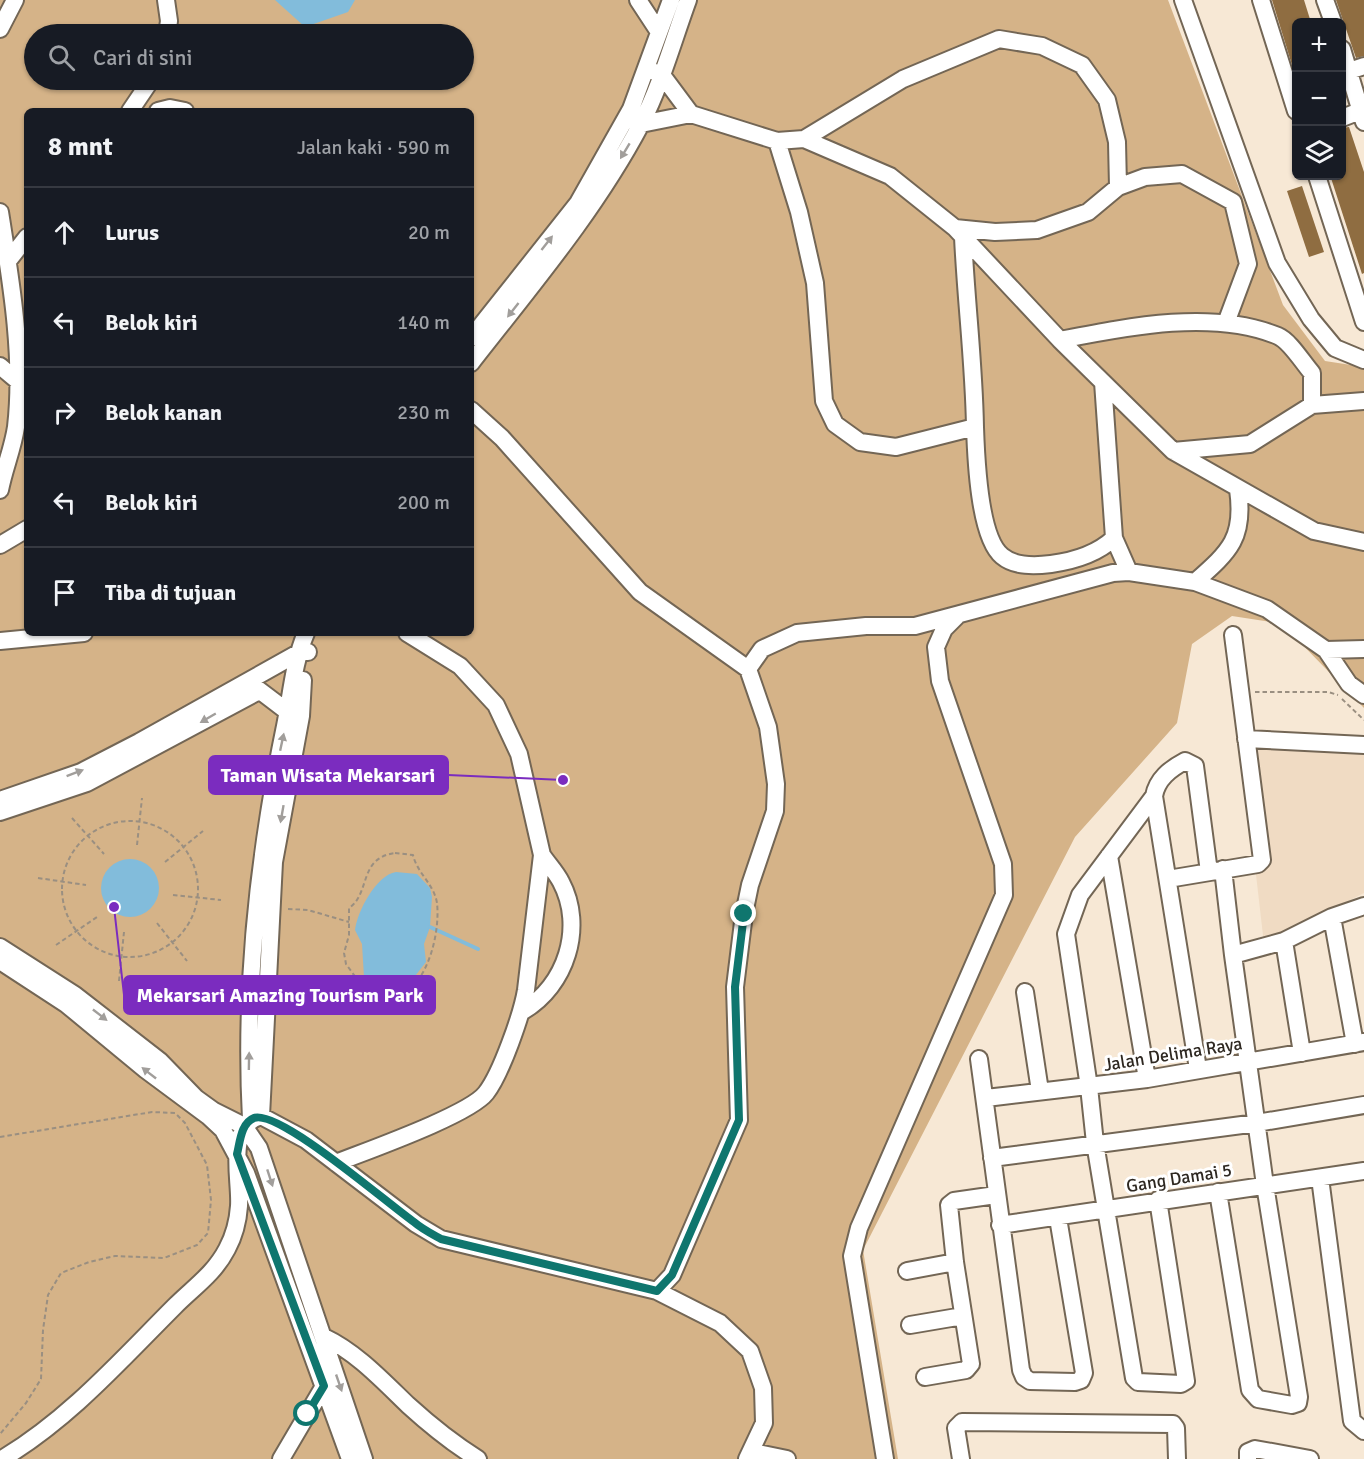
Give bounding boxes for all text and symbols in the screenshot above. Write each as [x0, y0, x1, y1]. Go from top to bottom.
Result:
map controls [1292, 18, 1346, 180]
button: + [1292, 18, 1346, 72]
search box [24, 24, 474, 90]
icon: search [45, 41, 78, 74]
text: Cari di sini [93, 44, 193, 71]
button: − [1292, 72, 1346, 126]
button: layers [1292, 126, 1346, 180]
text: 8 mnt [48, 131, 113, 163]
text: Jalan kaki · 590 m [297, 135, 450, 160]
one-way arrow [620, 143, 631, 159]
icon: ahead [48, 216, 81, 249]
text: Lurus [105, 219, 159, 246]
text: 20 m [408, 220, 450, 245]
one-way arrow [540, 235, 553, 251]
one-way arrow [507, 302, 519, 317]
icon: left [48, 306, 81, 339]
text: Belok kiri [105, 309, 198, 336]
text: 140 m [397, 310, 450, 335]
icon: right [48, 396, 81, 429]
text: Belok kanan [105, 399, 222, 426]
text: 230 m [397, 400, 450, 425]
icon: left [48, 486, 81, 519]
text: Belok kiri [105, 489, 198, 516]
text: 200 m [397, 490, 450, 515]
icon: arrive [48, 576, 81, 609]
text: Tiba di tujuan [105, 579, 236, 606]
one-way arrow [199, 713, 216, 723]
one-way arrow [278, 732, 287, 751]
callout: Taman Wisata Mekarsari [209, 756, 448, 794]
text: Taman Wisata Mekarsari [221, 763, 435, 788]
one-way arrow [66, 768, 84, 778]
one-way arrow [277, 804, 286, 823]
route end [730, 900, 756, 926]
callout: Mekarsari Amazing Tourism Park [124, 976, 435, 1014]
text: Mekarsari Amazing Tourism Park [137, 983, 424, 1008]
one-way arrow [92, 1009, 108, 1021]
street label: Jalan Delima Raya [1102, 1032, 1244, 1076]
one-way arrow [244, 1051, 254, 1070]
one-way arrow [142, 1067, 157, 1079]
street label: Gang Damai 5 [1125, 1159, 1233, 1197]
one-way arrow [265, 1169, 275, 1187]
one-way arrow [334, 1374, 344, 1392]
route start [293, 1400, 319, 1426]

